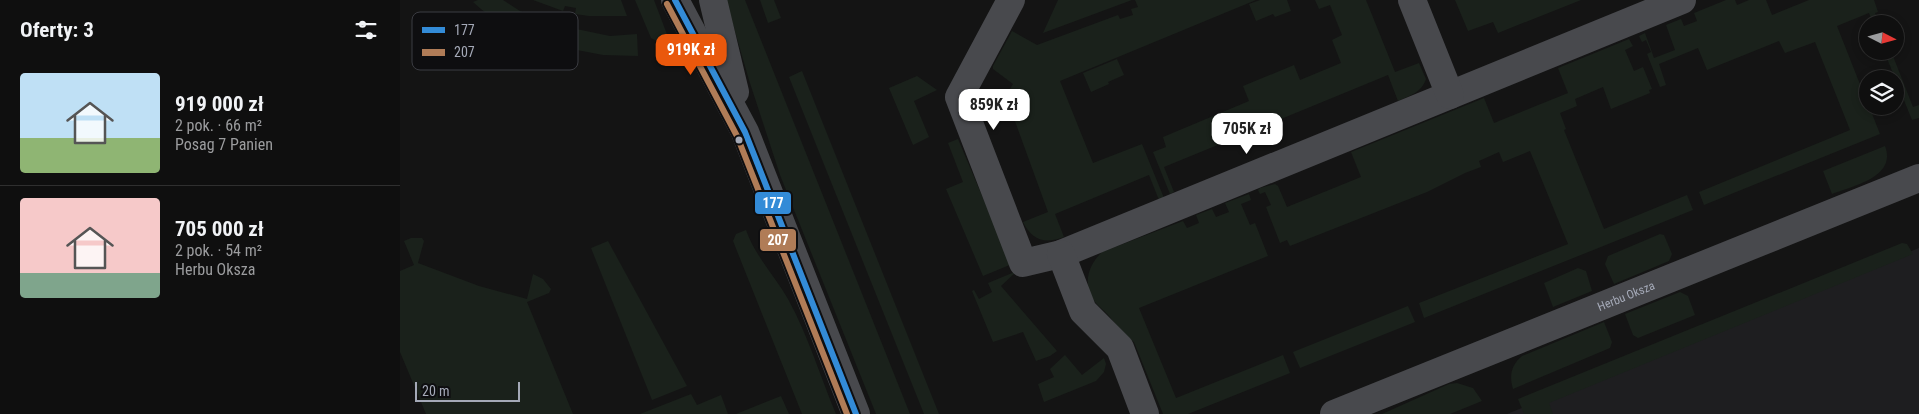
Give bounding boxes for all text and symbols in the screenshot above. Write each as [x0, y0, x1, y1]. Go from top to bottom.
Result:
legend [412, 12, 578, 70]
north arrow [1859, 15, 1904, 60]
map controls [1859, 15, 1904, 115]
icon: filters [352, 16, 380, 44]
text: Oferty: 3 [20, 18, 94, 42]
text: 177 [454, 22, 475, 38]
pin: 919K zł [645, 34, 737, 76]
text: 919K zł [667, 40, 715, 59]
text: 207 [454, 44, 475, 60]
button: layers [1859, 70, 1904, 115]
pin: 859K zł [948, 88, 1040, 131]
text: 919 000 zł [175, 92, 264, 116]
icon: home [60, 93, 120, 153]
text: 859K zł [970, 95, 1018, 114]
pin: 705K zł [1201, 112, 1293, 155]
text: 2 pok. · 66 m² [175, 116, 262, 135]
text: 705K zł [1223, 119, 1271, 138]
text: Posag 7 Panien [175, 135, 273, 154]
unlabelled marker [734, 135, 744, 145]
line badge: 177 [754, 191, 792, 215]
text: 177 [762, 195, 784, 211]
text: 705 000 zł [175, 217, 264, 241]
icon: home [60, 218, 120, 278]
line badge: 207 [759, 228, 797, 252]
text: 207 [767, 232, 789, 248]
text: 2 pok. · 54 m² [175, 241, 262, 260]
text: Herbu Oksza [175, 260, 255, 279]
street label: Herbu Oksza [1596, 278, 1657, 314]
scale bar [415, 379, 520, 402]
text: 20 m [422, 383, 450, 399]

